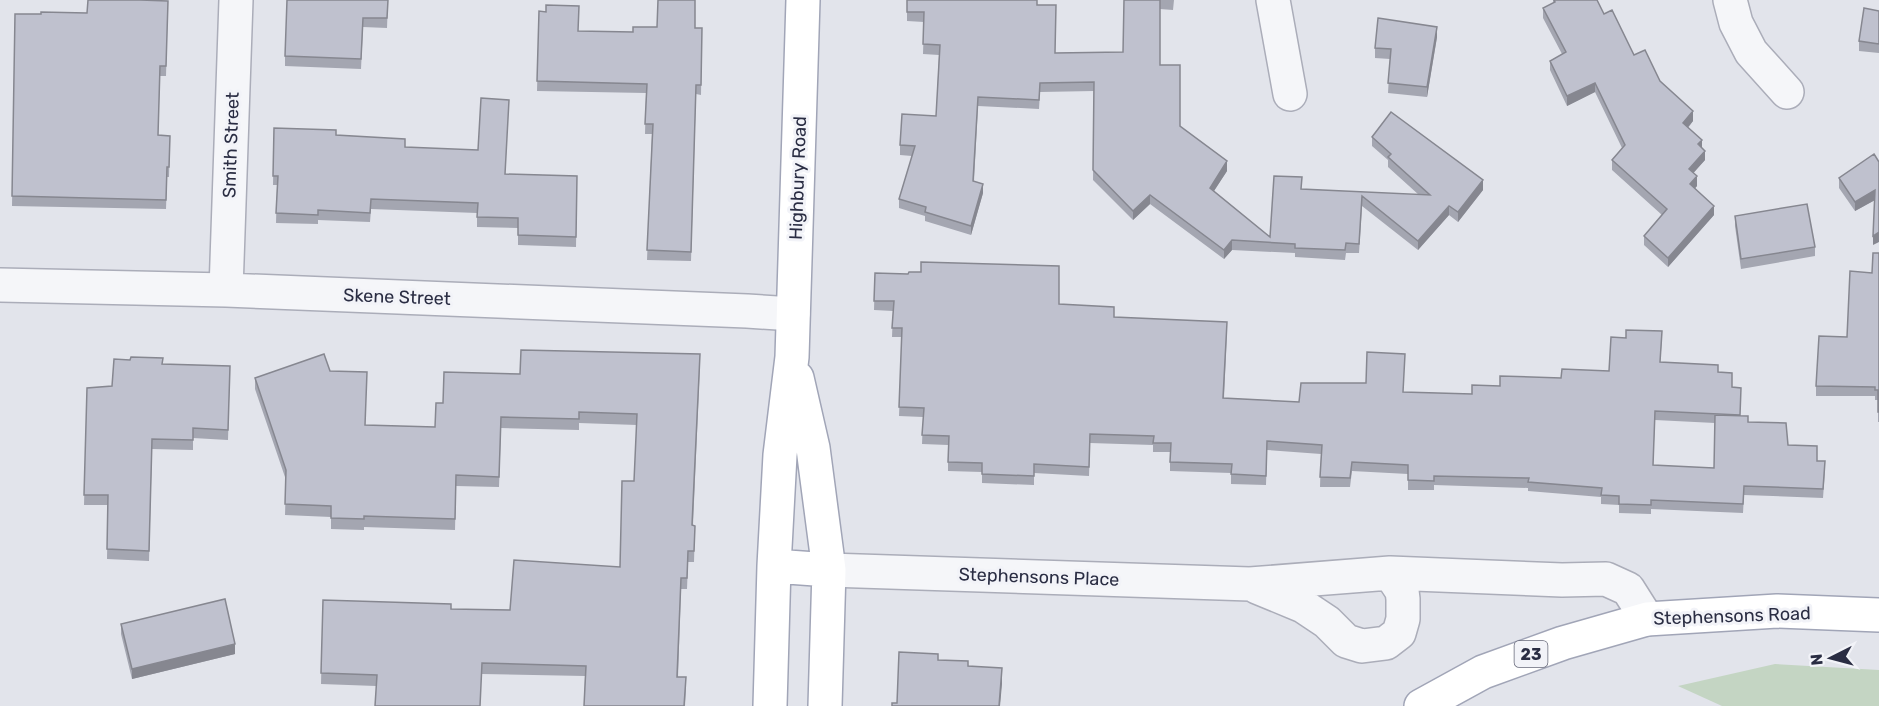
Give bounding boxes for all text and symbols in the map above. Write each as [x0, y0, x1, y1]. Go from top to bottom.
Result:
street label: Smith Street [218, 92, 244, 198]
street label: Highbury Road [785, 116, 811, 240]
street label: Skene Street [343, 284, 451, 310]
street label: Stephensons Place [958, 563, 1120, 591]
street label: Stephensons Road [1653, 602, 1811, 630]
north arrow [1801, 628, 1861, 688]
road number: 23 [1514, 641, 1547, 667]
text: N [1807, 653, 1827, 666]

